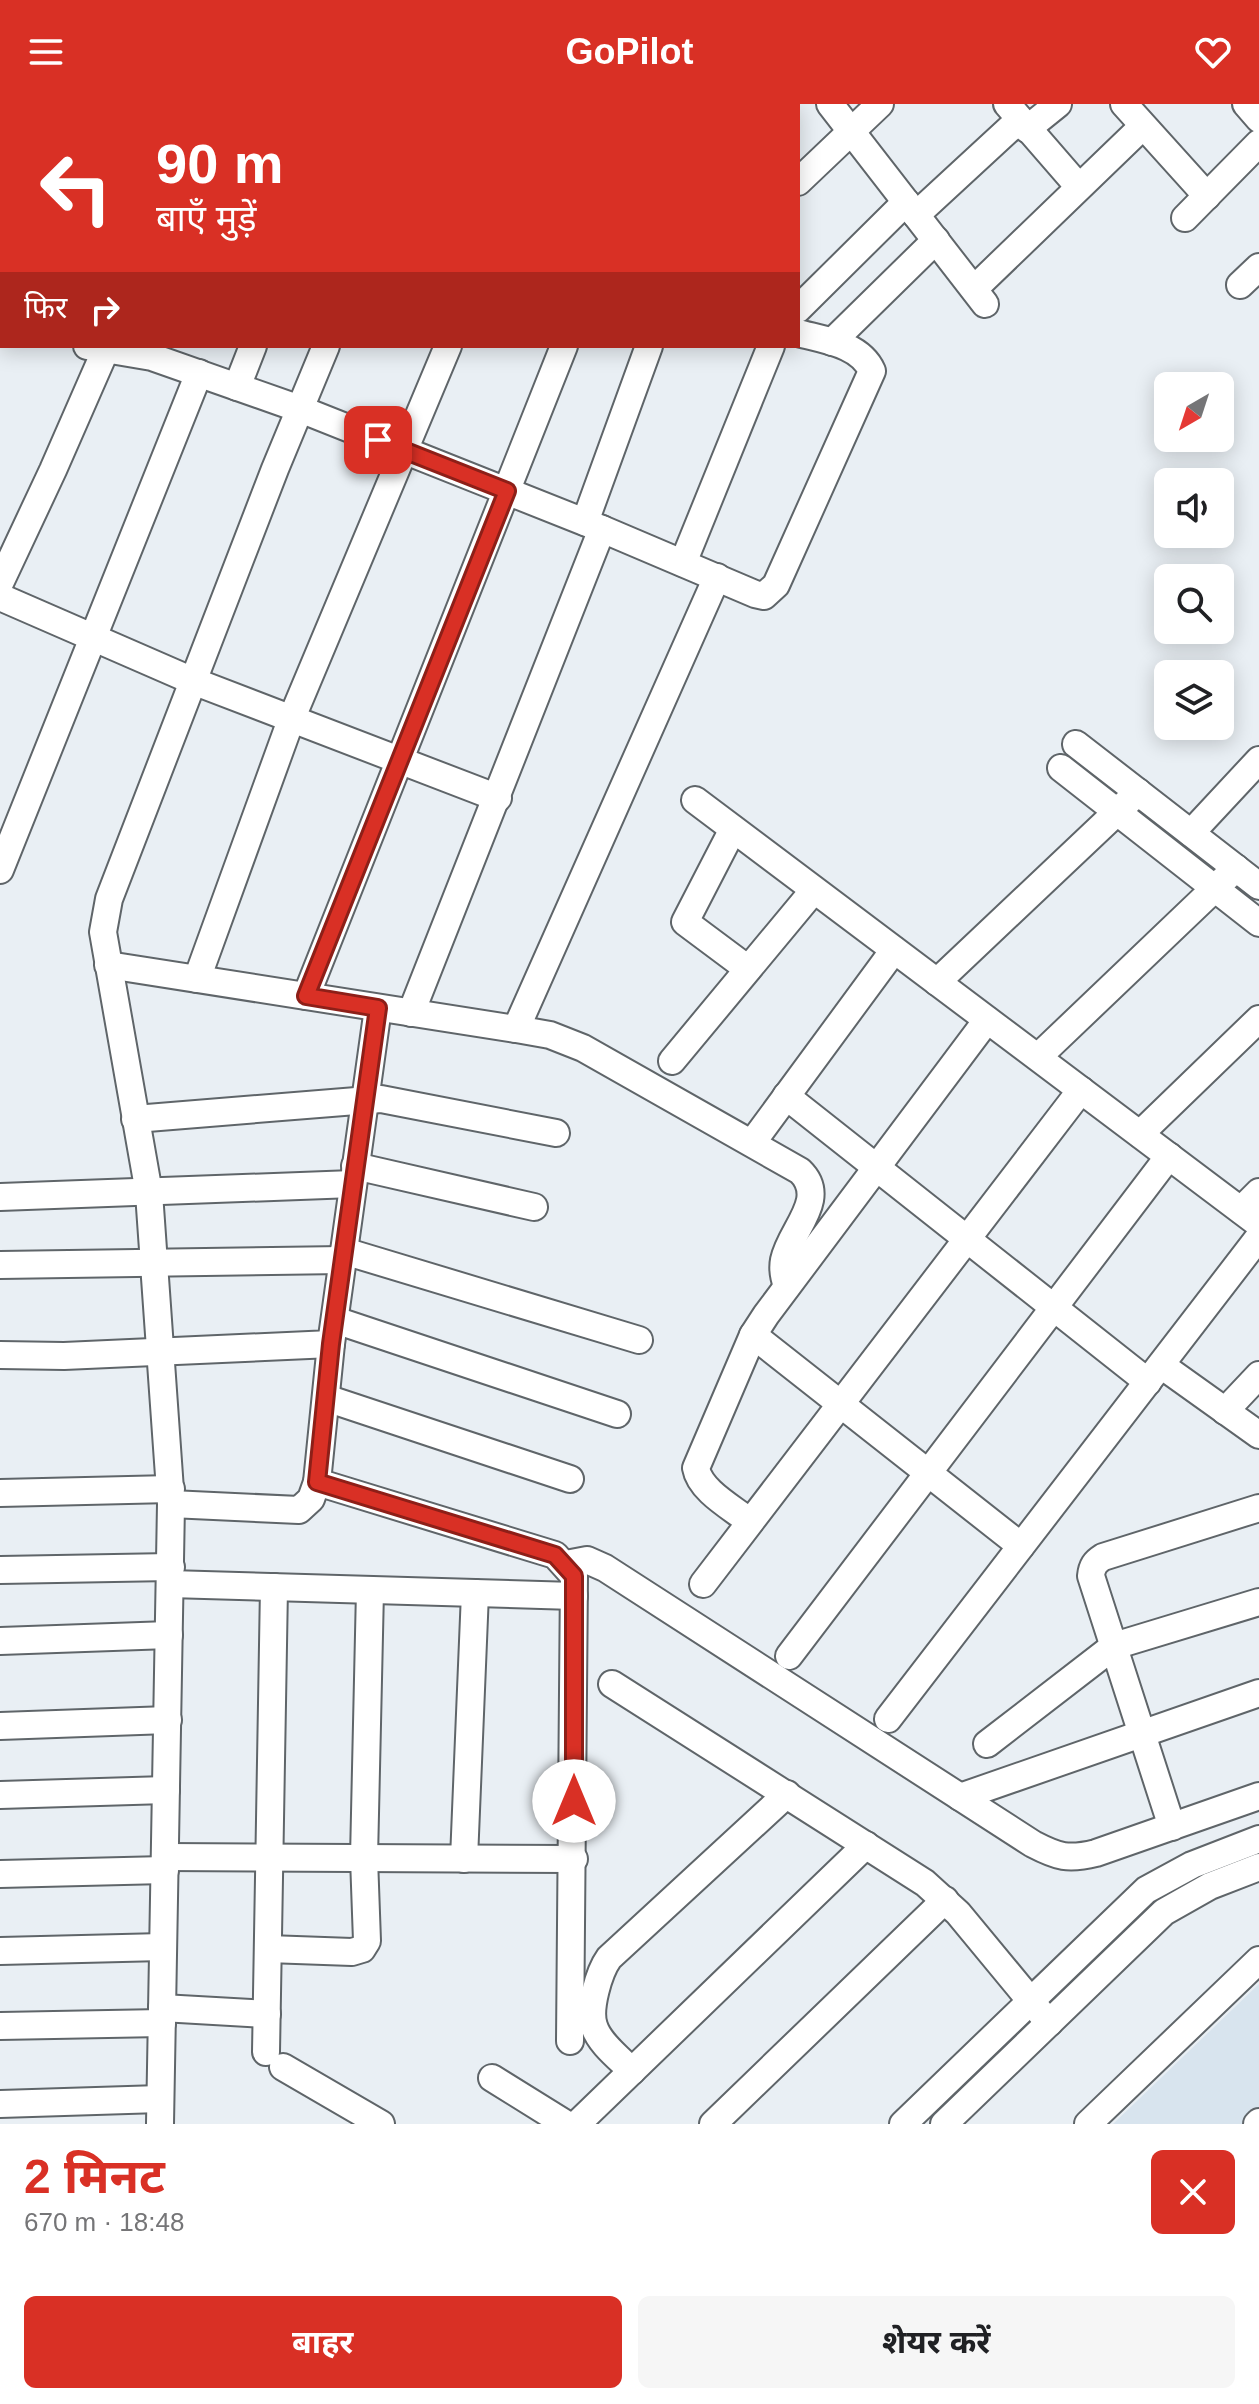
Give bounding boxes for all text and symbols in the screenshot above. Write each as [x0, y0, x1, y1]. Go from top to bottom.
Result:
icon: menu [24, 30, 68, 74]
icon: heart [1191, 30, 1235, 74]
text: GoPilot [566, 31, 694, 72]
text: 90 m [156, 132, 284, 195]
icon: left [24, 136, 128, 240]
text: बाएँ मुड़ें [156, 198, 257, 239]
icon: right [83, 288, 127, 332]
text: फिर [24, 291, 67, 324]
north arrow [1154, 372, 1234, 452]
map controls [1154, 372, 1234, 740]
pin [344, 406, 412, 474]
icon: arrive [356, 418, 400, 462]
button: sound [1154, 468, 1234, 548]
button: search [1154, 564, 1234, 644]
button: layers [1154, 660, 1234, 740]
position arrow [532, 1759, 616, 1843]
text: 2 मिनट [24, 2150, 165, 2203]
button: close [1151, 2150, 1235, 2234]
text: 670 m · 18:48 [24, 2207, 184, 2237]
button: बाहर [24, 2296, 622, 2388]
button: शेयर करें [638, 2296, 1235, 2388]

